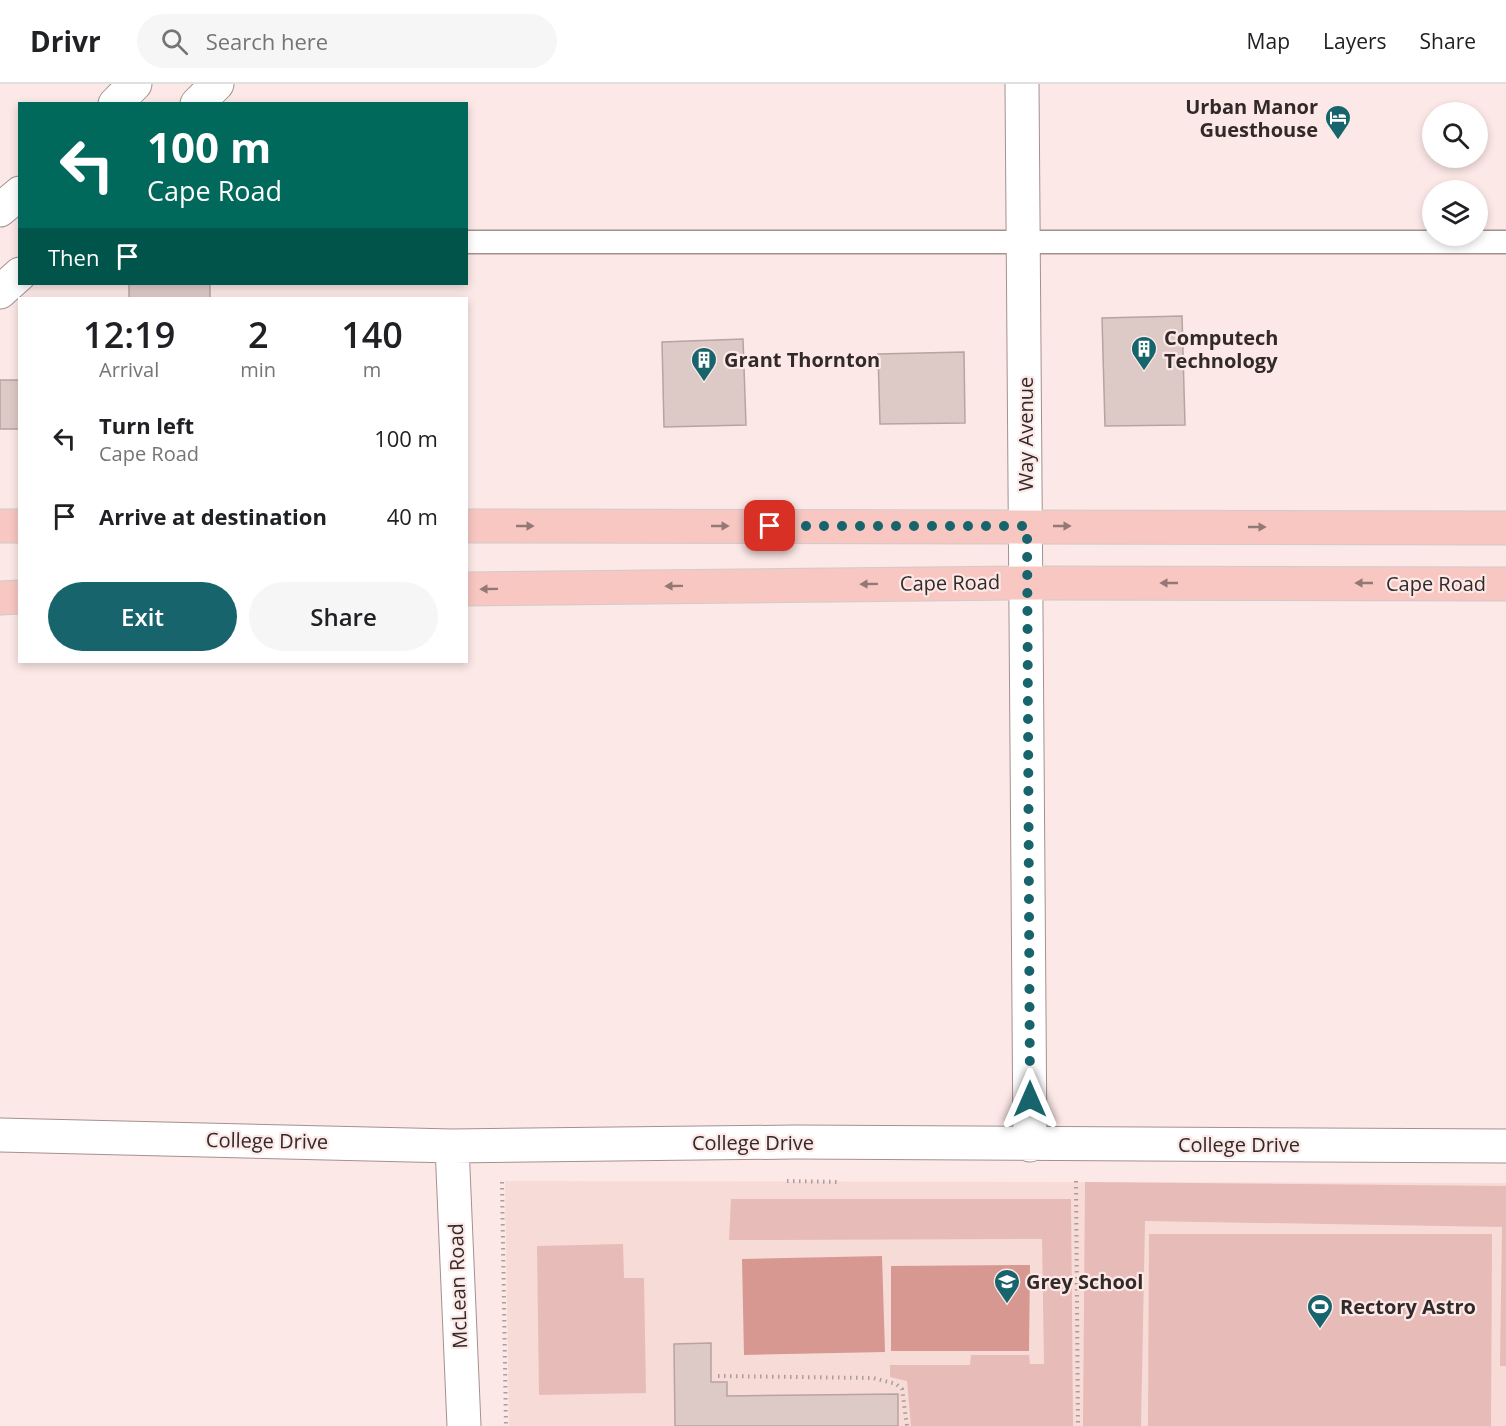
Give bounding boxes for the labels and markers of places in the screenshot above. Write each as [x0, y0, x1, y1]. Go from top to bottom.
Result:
place label: Urban Manor Guesthouse [1185, 93, 1318, 143]
hotel icon: Urban Manor Guesthouse [1323, 103, 1353, 141]
place label: Computech Technology [1164, 324, 1279, 374]
building icon: Computech Technology [1129, 334, 1159, 372]
building icon: Grant Thornton [689, 345, 719, 383]
place label: Grant Thornton [724, 346, 880, 373]
pin [744, 500, 795, 551]
school or university icon: Grey School [992, 1267, 1022, 1305]
place label: Grey School [1026, 1268, 1143, 1295]
sports icon: Rectory Astro [1305, 1292, 1335, 1330]
place label: Rectory Astro [1340, 1293, 1476, 1320]

